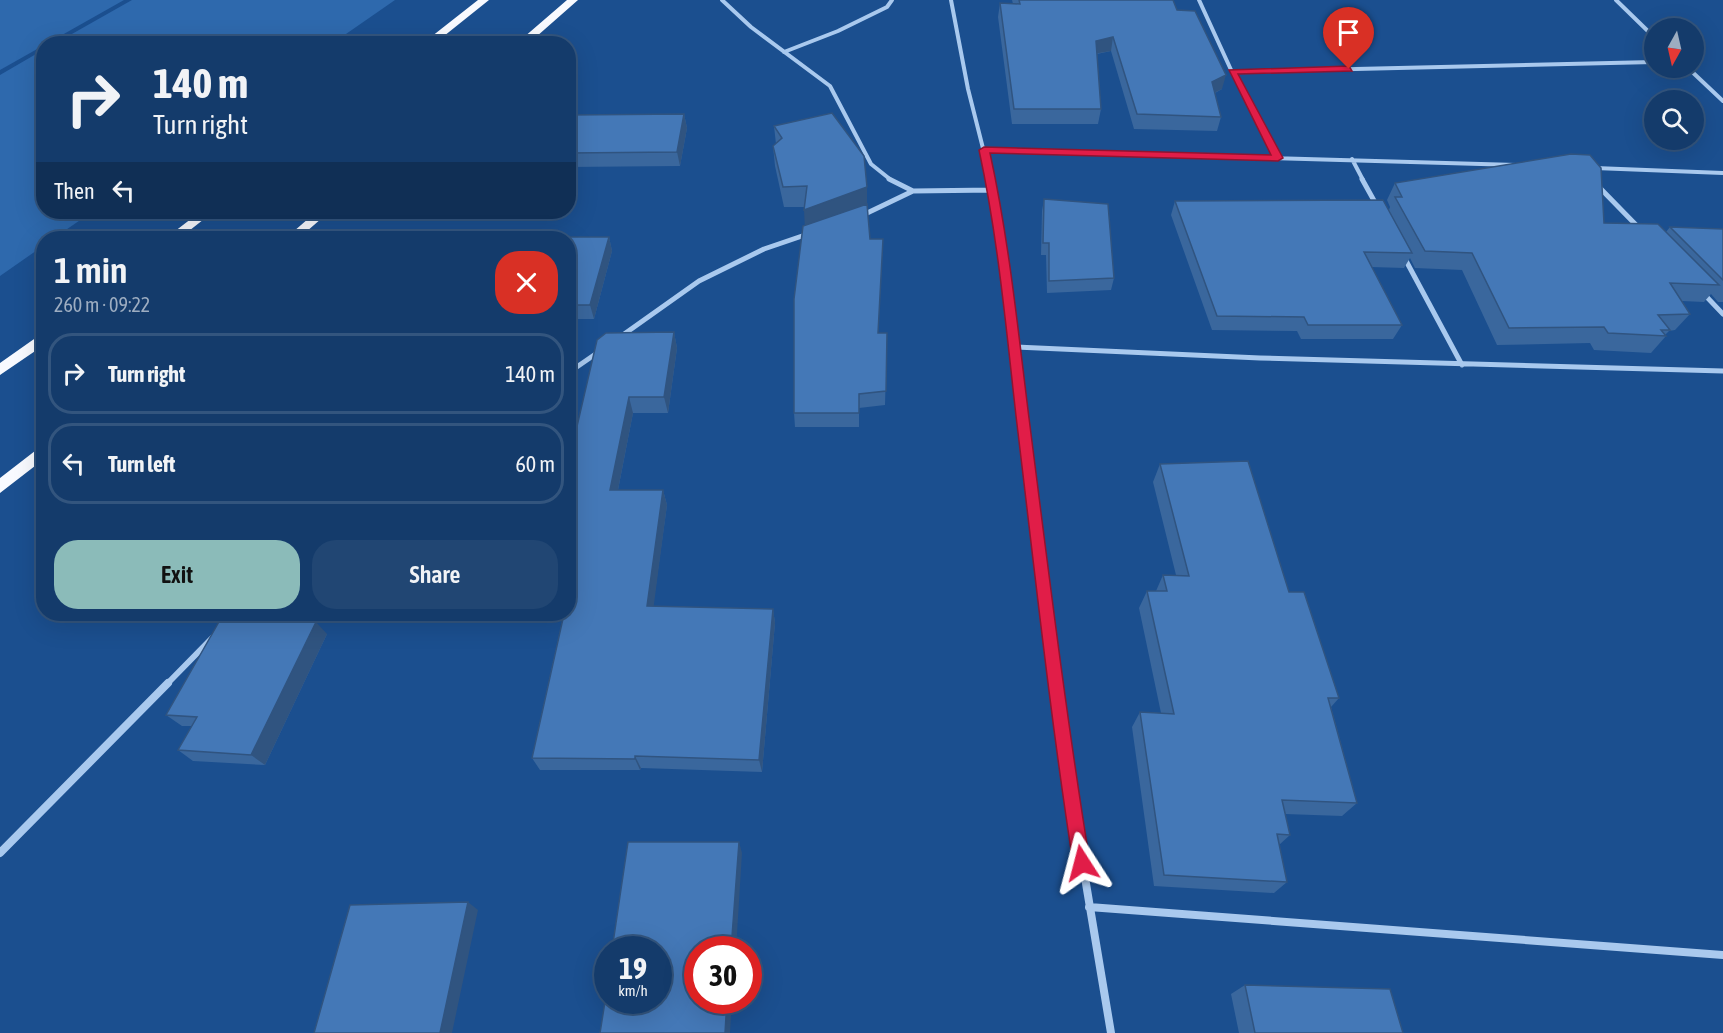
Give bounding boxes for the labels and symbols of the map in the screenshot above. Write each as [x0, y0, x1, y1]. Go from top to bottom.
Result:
pin [1323, 7, 1374, 69]
north arrow [1644, 18, 1704, 78]
position arrow [1050, 831, 1114, 895]
speed limit sign: 30 [684, 936, 762, 1014]

